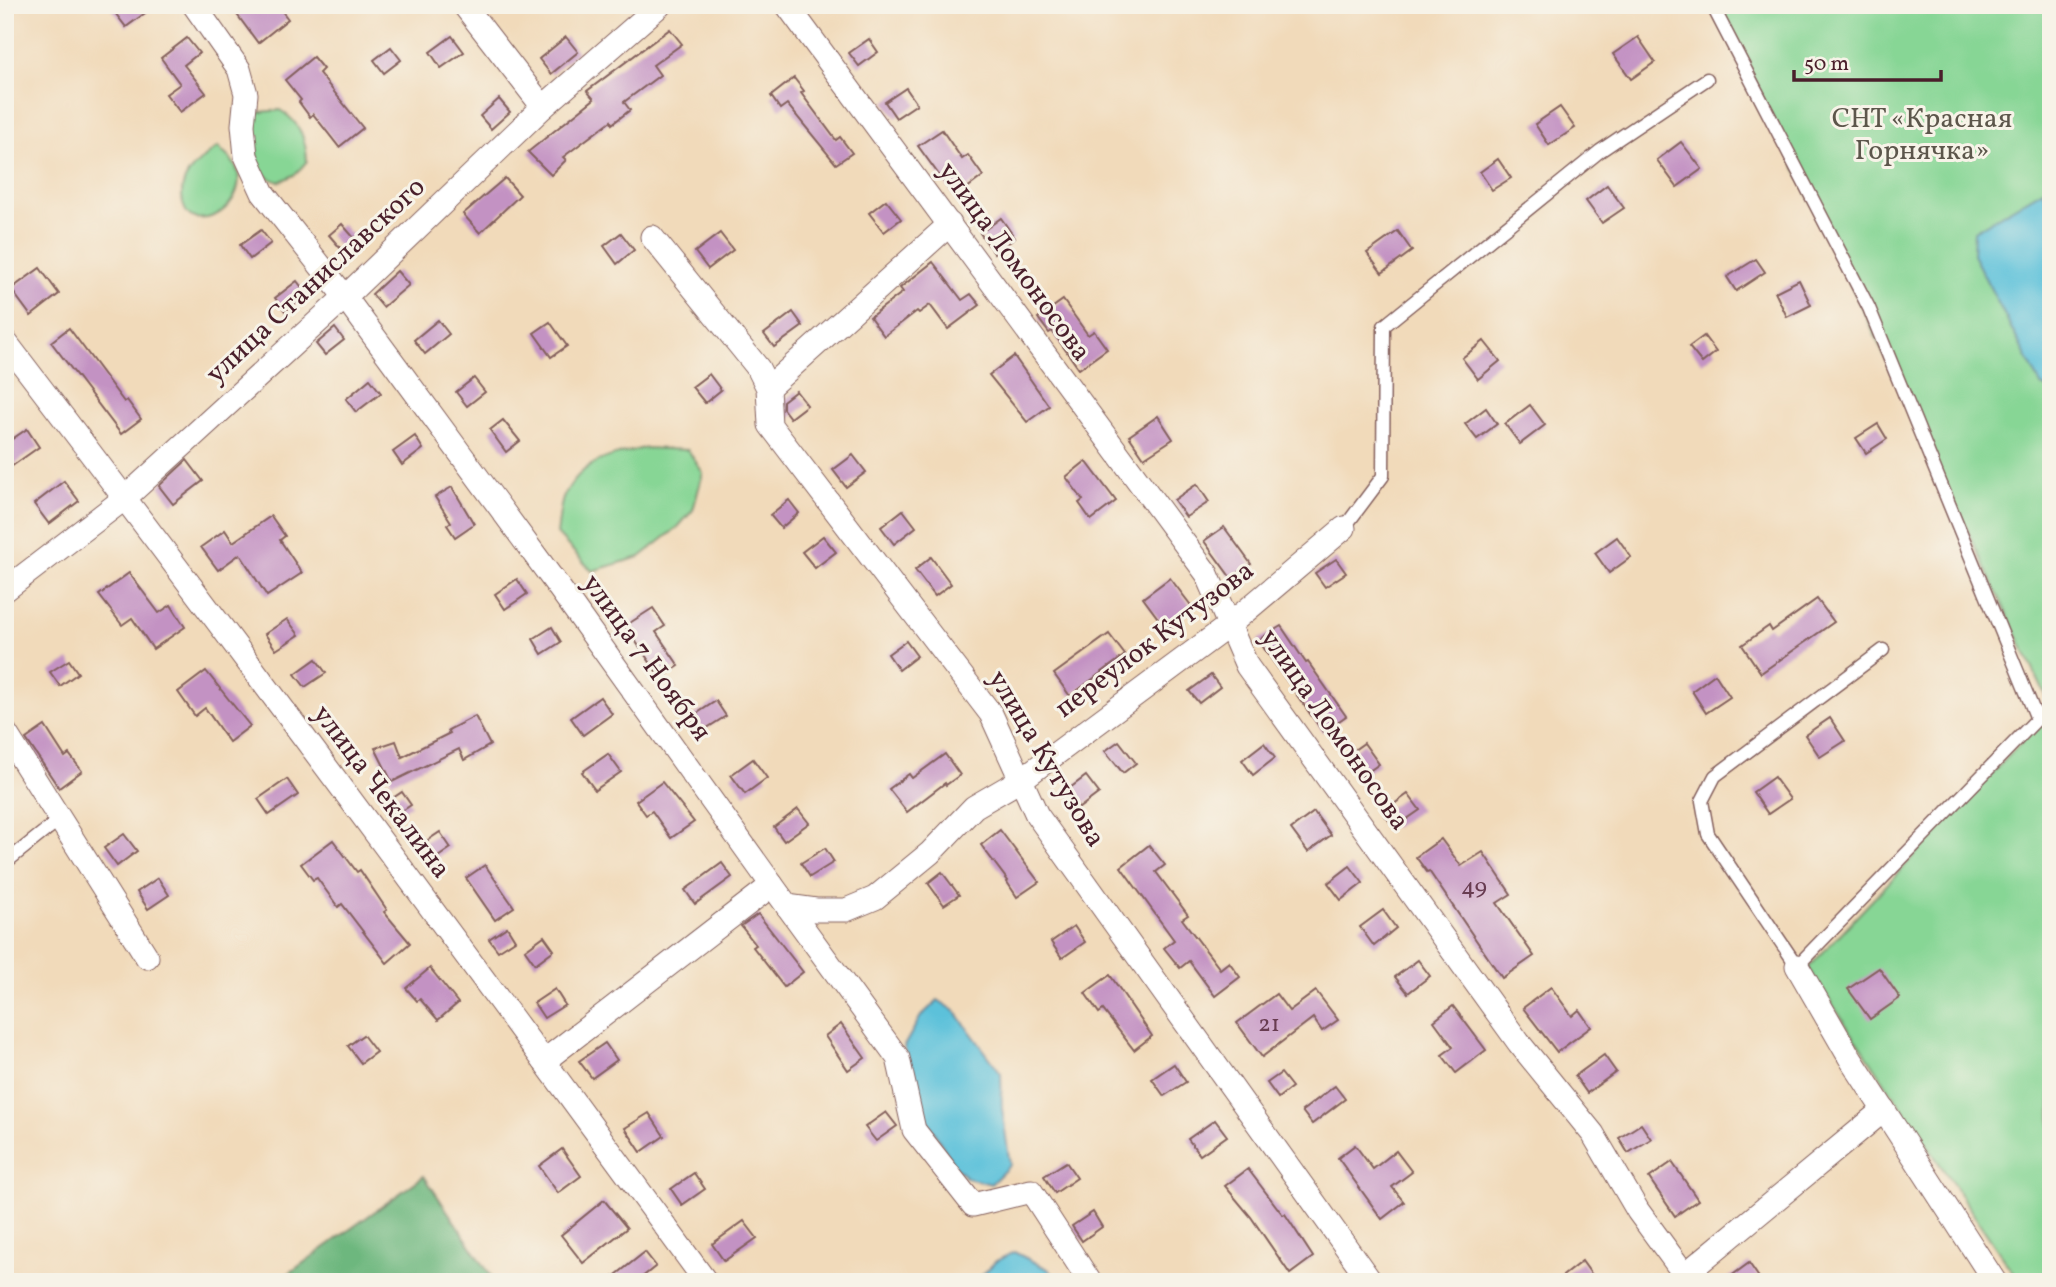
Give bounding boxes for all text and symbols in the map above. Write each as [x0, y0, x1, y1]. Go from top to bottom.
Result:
scale bar [1794, 38, 1940, 82]
text: 50 m [1804, 50, 1849, 79]
park label: СНТ «Красная Горнячка» [1832, 100, 2012, 171]
street label: улица Ломоносова [928, 154, 1100, 370]
street label: улица Станиславского [198, 169, 434, 393]
street label: переулок Кутузова [1047, 552, 1263, 728]
street label: улица 7 Ноября [572, 566, 720, 750]
street label: улица Ломоносова [1250, 621, 1418, 839]
street label: улица Кутузова [978, 663, 1114, 855]
street label: улица Чекалина [303, 697, 459, 887]
house number: 49 [1461, 871, 1487, 905]
house number: 21 [1258, 1008, 1280, 1042]

